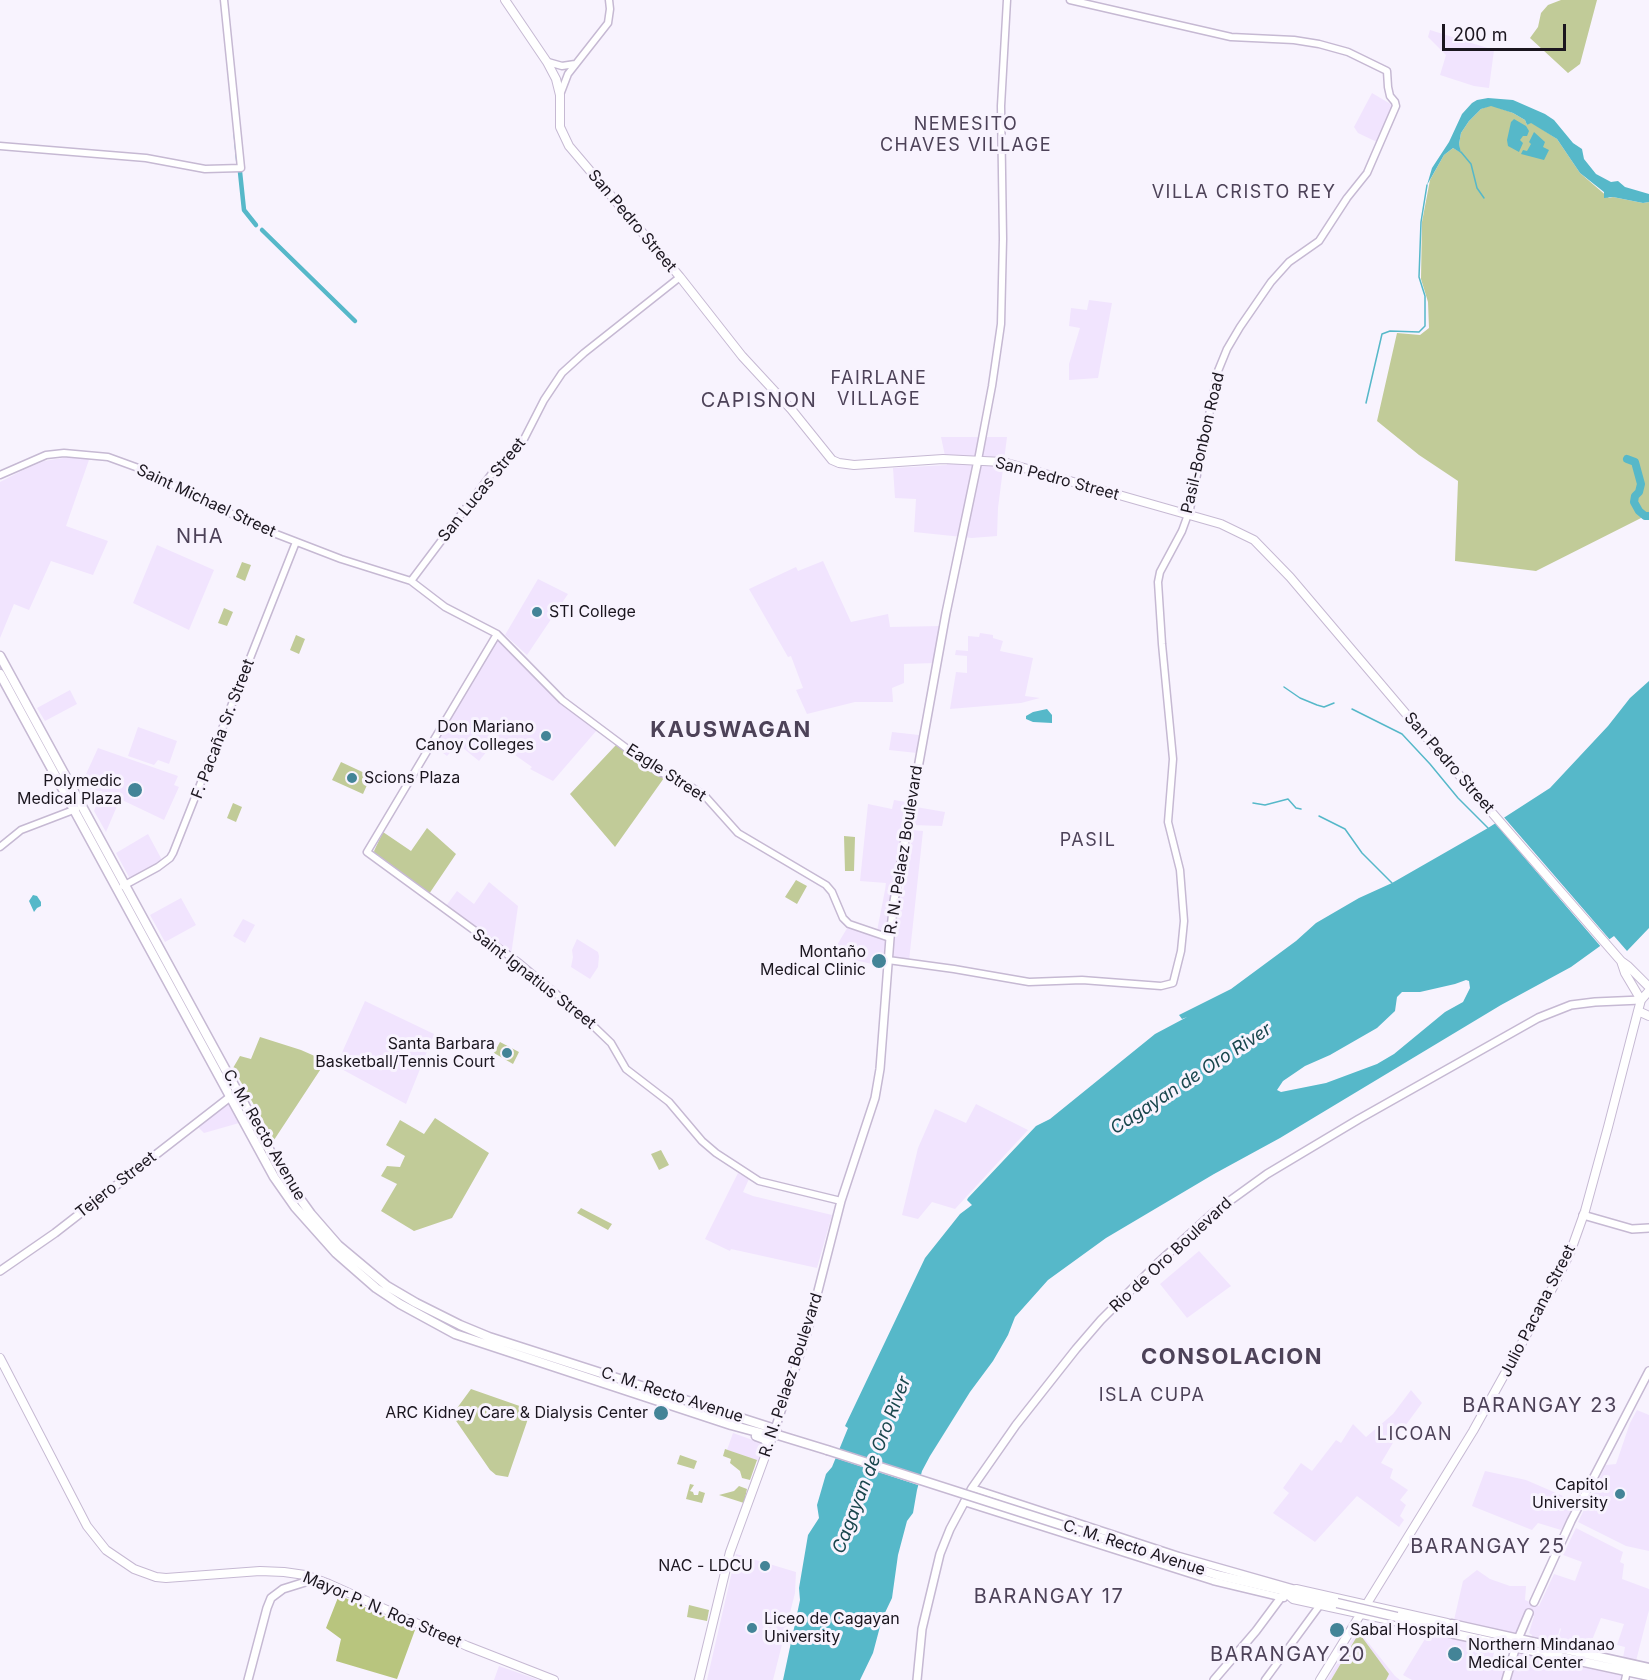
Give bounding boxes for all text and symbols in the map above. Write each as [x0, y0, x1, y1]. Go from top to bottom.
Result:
scale bar [1445, 12, 1570, 50]
text: 200 m [1453, 24, 1508, 45]
district label: NEMESITO CHAVES VILLAGE [880, 114, 1052, 156]
street label: San Pedro Street [584, 166, 680, 276]
district label: VILLA CRISTO REY [1152, 182, 1336, 204]
district label: FAIRLANE VILLAGE [831, 368, 927, 410]
street label: Pasil-Bonbon Road [1177, 371, 1229, 515]
district label: CAPISNON [701, 389, 817, 413]
street label: San Lucas Street [434, 434, 530, 546]
street label: San Pedro Street [993, 453, 1121, 505]
street label: Saint Michael Street [133, 460, 279, 542]
district label: NHA [176, 525, 224, 549]
place label: STI College [549, 602, 636, 622]
marker: STI College [530, 605, 544, 619]
street label: F. Pacaña Sr. Street [188, 656, 258, 802]
street label: San Pedro Street [1400, 709, 1498, 817]
place label: Don Mariano Canoy Colleges [415, 717, 534, 755]
district label: KAUSWAGAN [650, 717, 812, 743]
marker: Don Mariano Canoy Colleges [539, 729, 553, 743]
street label: Eagle Street [623, 740, 709, 806]
street label: R. N. Pelaez Boulevard [881, 764, 927, 936]
place label: Scions Plaza [364, 768, 460, 788]
place label: Polymedic Medical Plaza [17, 771, 122, 809]
marker: Scions Plaza [345, 771, 359, 785]
marker: Polymedic Medical Plaza [126, 781, 144, 799]
district label: PASIL [1060, 830, 1116, 852]
street label: Saint Ignatius Street [468, 925, 600, 1033]
place label: Montaño Medical Clinic [760, 942, 866, 980]
marker: Montaño Medical Clinic [870, 952, 888, 970]
water label: Cagayan de Oro River [1106, 1019, 1276, 1139]
place label: Santa Barbara Basketball/Tennis Court [315, 1034, 495, 1072]
marker: Santa Barbara Basketball/Tennis Court [500, 1046, 514, 1060]
street label: C. M. Recto Avenue [219, 1066, 309, 1204]
street label: Tejero Street [72, 1148, 160, 1222]
street label: Rio de Oro Boulevard [1106, 1193, 1236, 1317]
street label: Julio Pacana Street [1496, 1242, 1580, 1380]
street label: R. N. Pelaez Boulevard [755, 1291, 827, 1459]
district label: CONSOLACION [1141, 1344, 1323, 1370]
street label: C. M. Recto Avenue [599, 1363, 745, 1427]
water label: Cagayan de Oro River [828, 1373, 916, 1557]
district label: ISLA CUPA [1099, 1385, 1205, 1407]
district label: BARANGAY 23 [1462, 1394, 1618, 1418]
place label: ARC Kidney Care & Dialysis Center [385, 1403, 648, 1423]
marker: ARC Kidney Care & Dialysis Center [652, 1404, 670, 1422]
district label: LICOAN [1377, 1424, 1453, 1446]
place label: Capitol University [1532, 1475, 1608, 1513]
marker: Capitol University [1613, 1487, 1627, 1501]
street label: C. M. Recto Avenue [1061, 1516, 1207, 1580]
district label: BARANGAY 25 [1410, 1535, 1566, 1559]
place label: NAC - LDCU [658, 1556, 753, 1576]
marker: NAC - LDCU [758, 1559, 772, 1573]
street label: Mayor P. N. Roa Street [300, 1568, 464, 1652]
district label: BARANGAY 17 [974, 1585, 1124, 1609]
place label: Liceo de Cagayan University [764, 1609, 900, 1647]
place label: Sabal Hospital [1350, 1620, 1458, 1640]
marker: Liceo de Cagayan University [745, 1621, 759, 1635]
marker: Sabal Hospital [1328, 1621, 1346, 1639]
place label: Northern Mindanao Medical Center [1468, 1635, 1615, 1673]
district label: BARANGAY 20 [1210, 1643, 1366, 1667]
marker: Northern Mindanao Medical Center [1446, 1645, 1464, 1663]

